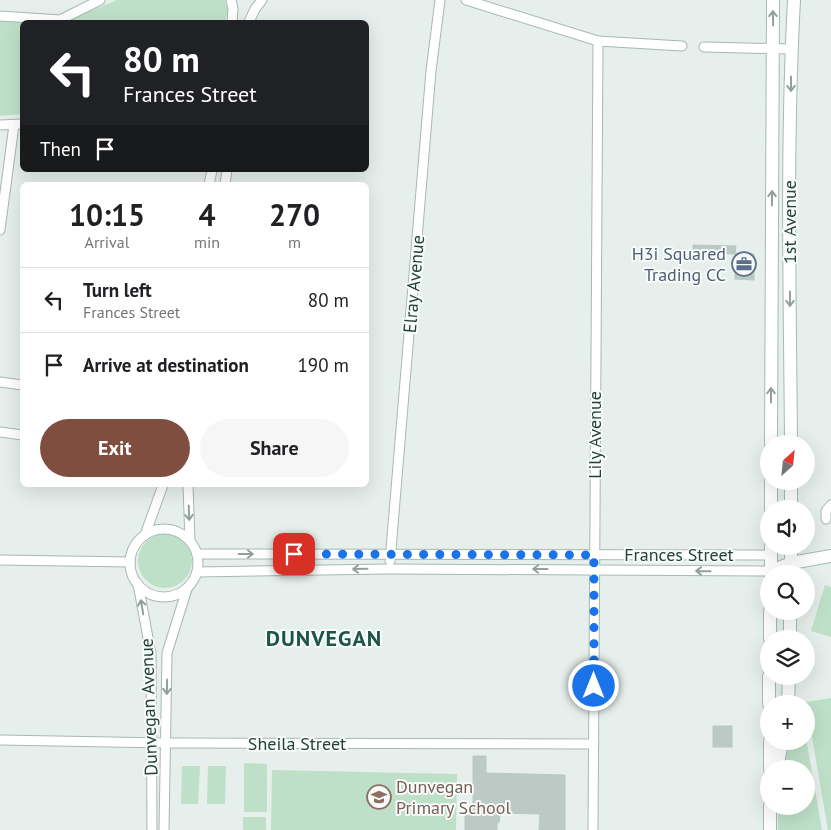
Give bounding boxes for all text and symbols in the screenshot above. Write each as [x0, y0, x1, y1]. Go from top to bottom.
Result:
one-way arrow [768, 10, 778, 26]
text: 80 m [123, 36, 200, 82]
icon: left [40, 40, 105, 105]
one-way arrow [786, 75, 796, 91]
text: Frances Street [123, 80, 257, 108]
icon: arrive [91, 135, 119, 163]
text: Then [40, 137, 81, 161]
street label: 1st Avenue [778, 180, 801, 264]
one-way arrow [767, 190, 777, 206]
text: 10:15 [69, 195, 145, 234]
text: 4 [199, 195, 216, 234]
text: 270 [269, 195, 320, 234]
text: Arrival [85, 232, 129, 252]
text: min [194, 232, 220, 252]
text: m [288, 232, 301, 252]
street label: Elray Avenue [398, 234, 429, 334]
place label: H3i Squared Trading CC [632, 242, 726, 286]
office icon: H3i Squared Trading CC [731, 251, 757, 277]
text: Turn left [83, 278, 152, 302]
icon: left [40, 286, 68, 314]
text: 80 m [308, 288, 349, 312]
one-way arrow [786, 290, 795, 306]
text: Frances Street [83, 302, 180, 322]
icon: arrive [40, 351, 68, 379]
text: Arrive at destination [83, 353, 249, 377]
text: 190 m [297, 353, 349, 377]
one-way arrow [766, 387, 776, 404]
street label: Lily Avenue [583, 391, 606, 479]
button: Exit [40, 419, 190, 477]
button: Share [200, 419, 349, 477]
north arrow [760, 435, 815, 490]
map controls [760, 435, 815, 815]
button: sound [760, 500, 815, 555]
one-way arrow [185, 505, 194, 521]
pin [273, 533, 315, 575]
icon: arrive [280, 540, 308, 568]
street label: Frances Street [624, 543, 734, 566]
one-way arrow [238, 549, 254, 559]
one-way arrow [352, 564, 368, 574]
one-way arrow [532, 564, 548, 574]
button: search [760, 565, 815, 620]
one-way arrow [695, 566, 711, 576]
one-way arrow [137, 599, 147, 615]
district label: DUNVEGAN [266, 624, 382, 652]
button: layers [760, 630, 815, 685]
street label: Dunvegan Avenue [135, 638, 162, 776]
position arrow [567, 659, 619, 711]
one-way arrow [162, 679, 171, 695]
button: + [760, 695, 815, 750]
street label: Sheila Street [248, 732, 346, 755]
button: − [760, 760, 815, 815]
place label: Dunvegan Primary School [396, 775, 511, 819]
school or university icon: Dunvegan Primary School [366, 784, 392, 810]

